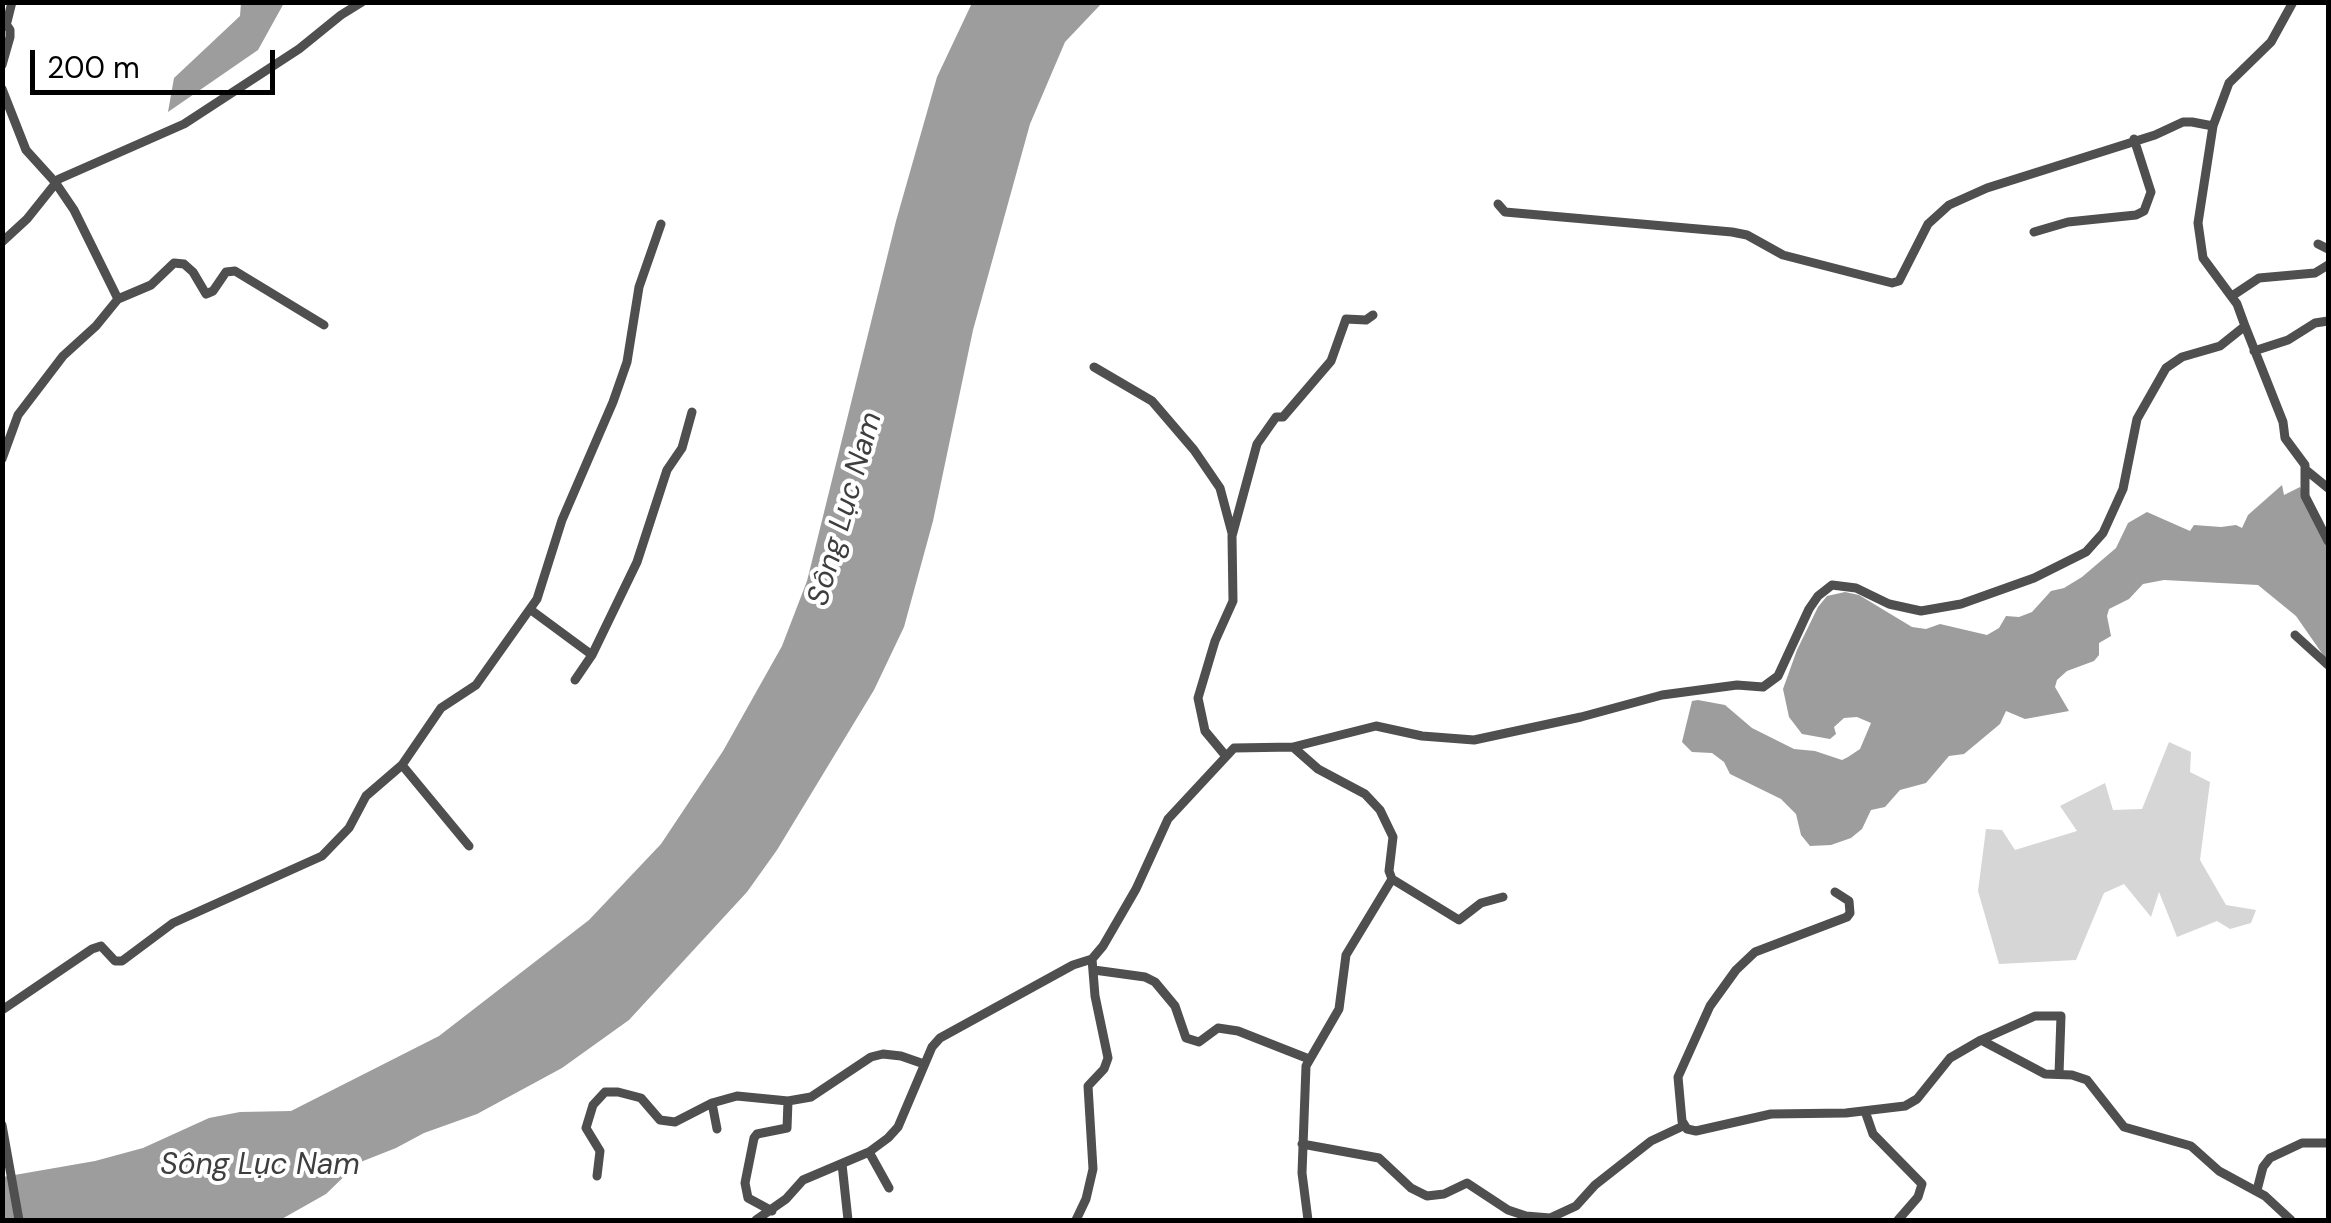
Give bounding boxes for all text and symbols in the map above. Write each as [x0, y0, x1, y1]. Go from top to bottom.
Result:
scale bar [35, 30, 280, 92]
text: 200 m [47, 48, 140, 87]
water label: Sông Lục Nam [801, 408, 891, 610]
water label: Sông Lục Nam [160, 1148, 360, 1184]

